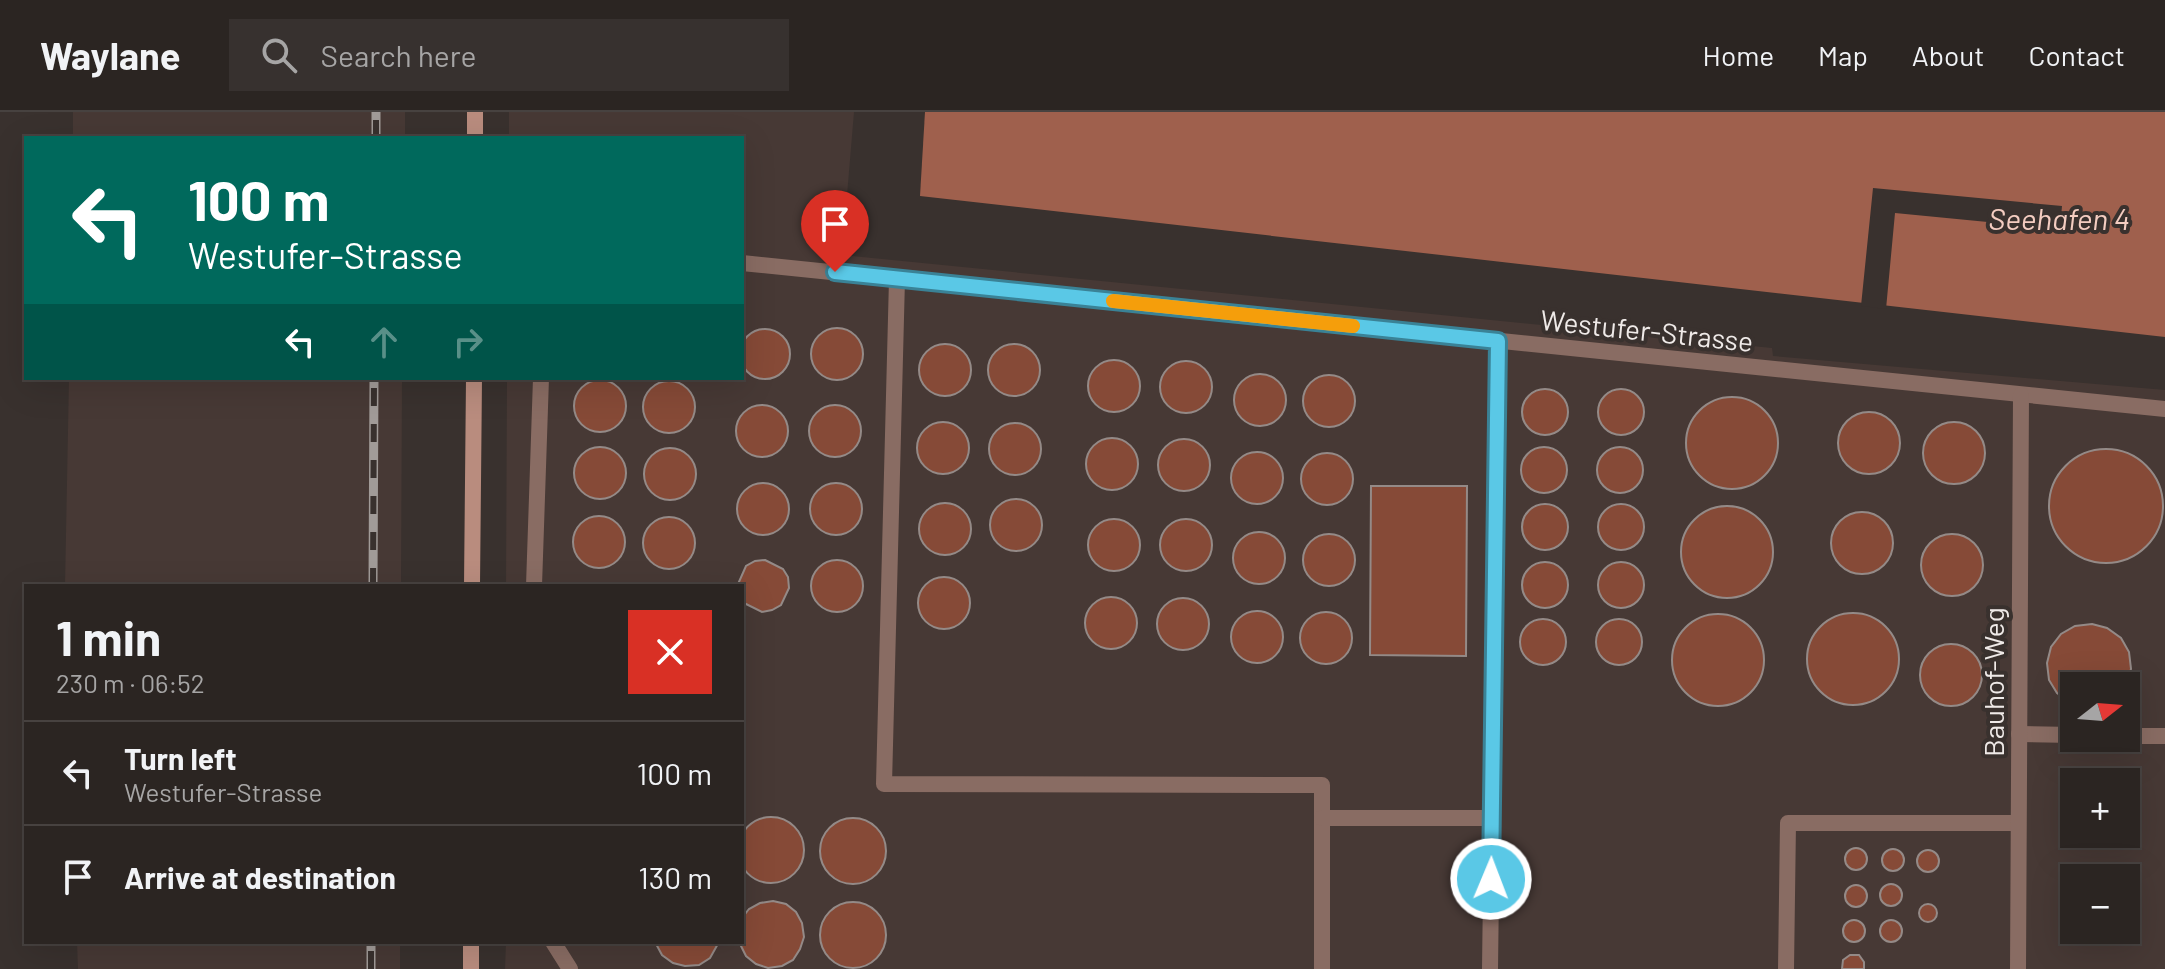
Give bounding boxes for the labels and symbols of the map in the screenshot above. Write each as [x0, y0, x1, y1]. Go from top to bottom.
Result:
pin [801, 190, 869, 272]
water label: Seehafen 4 [1988, 200, 2130, 236]
street label: Westufer-Strasse [1539, 302, 1755, 358]
street label: Bauhof-Weg [1976, 607, 2010, 757]
north arrow [2060, 672, 2140, 752]
position arrow [1449, 837, 1533, 921]

